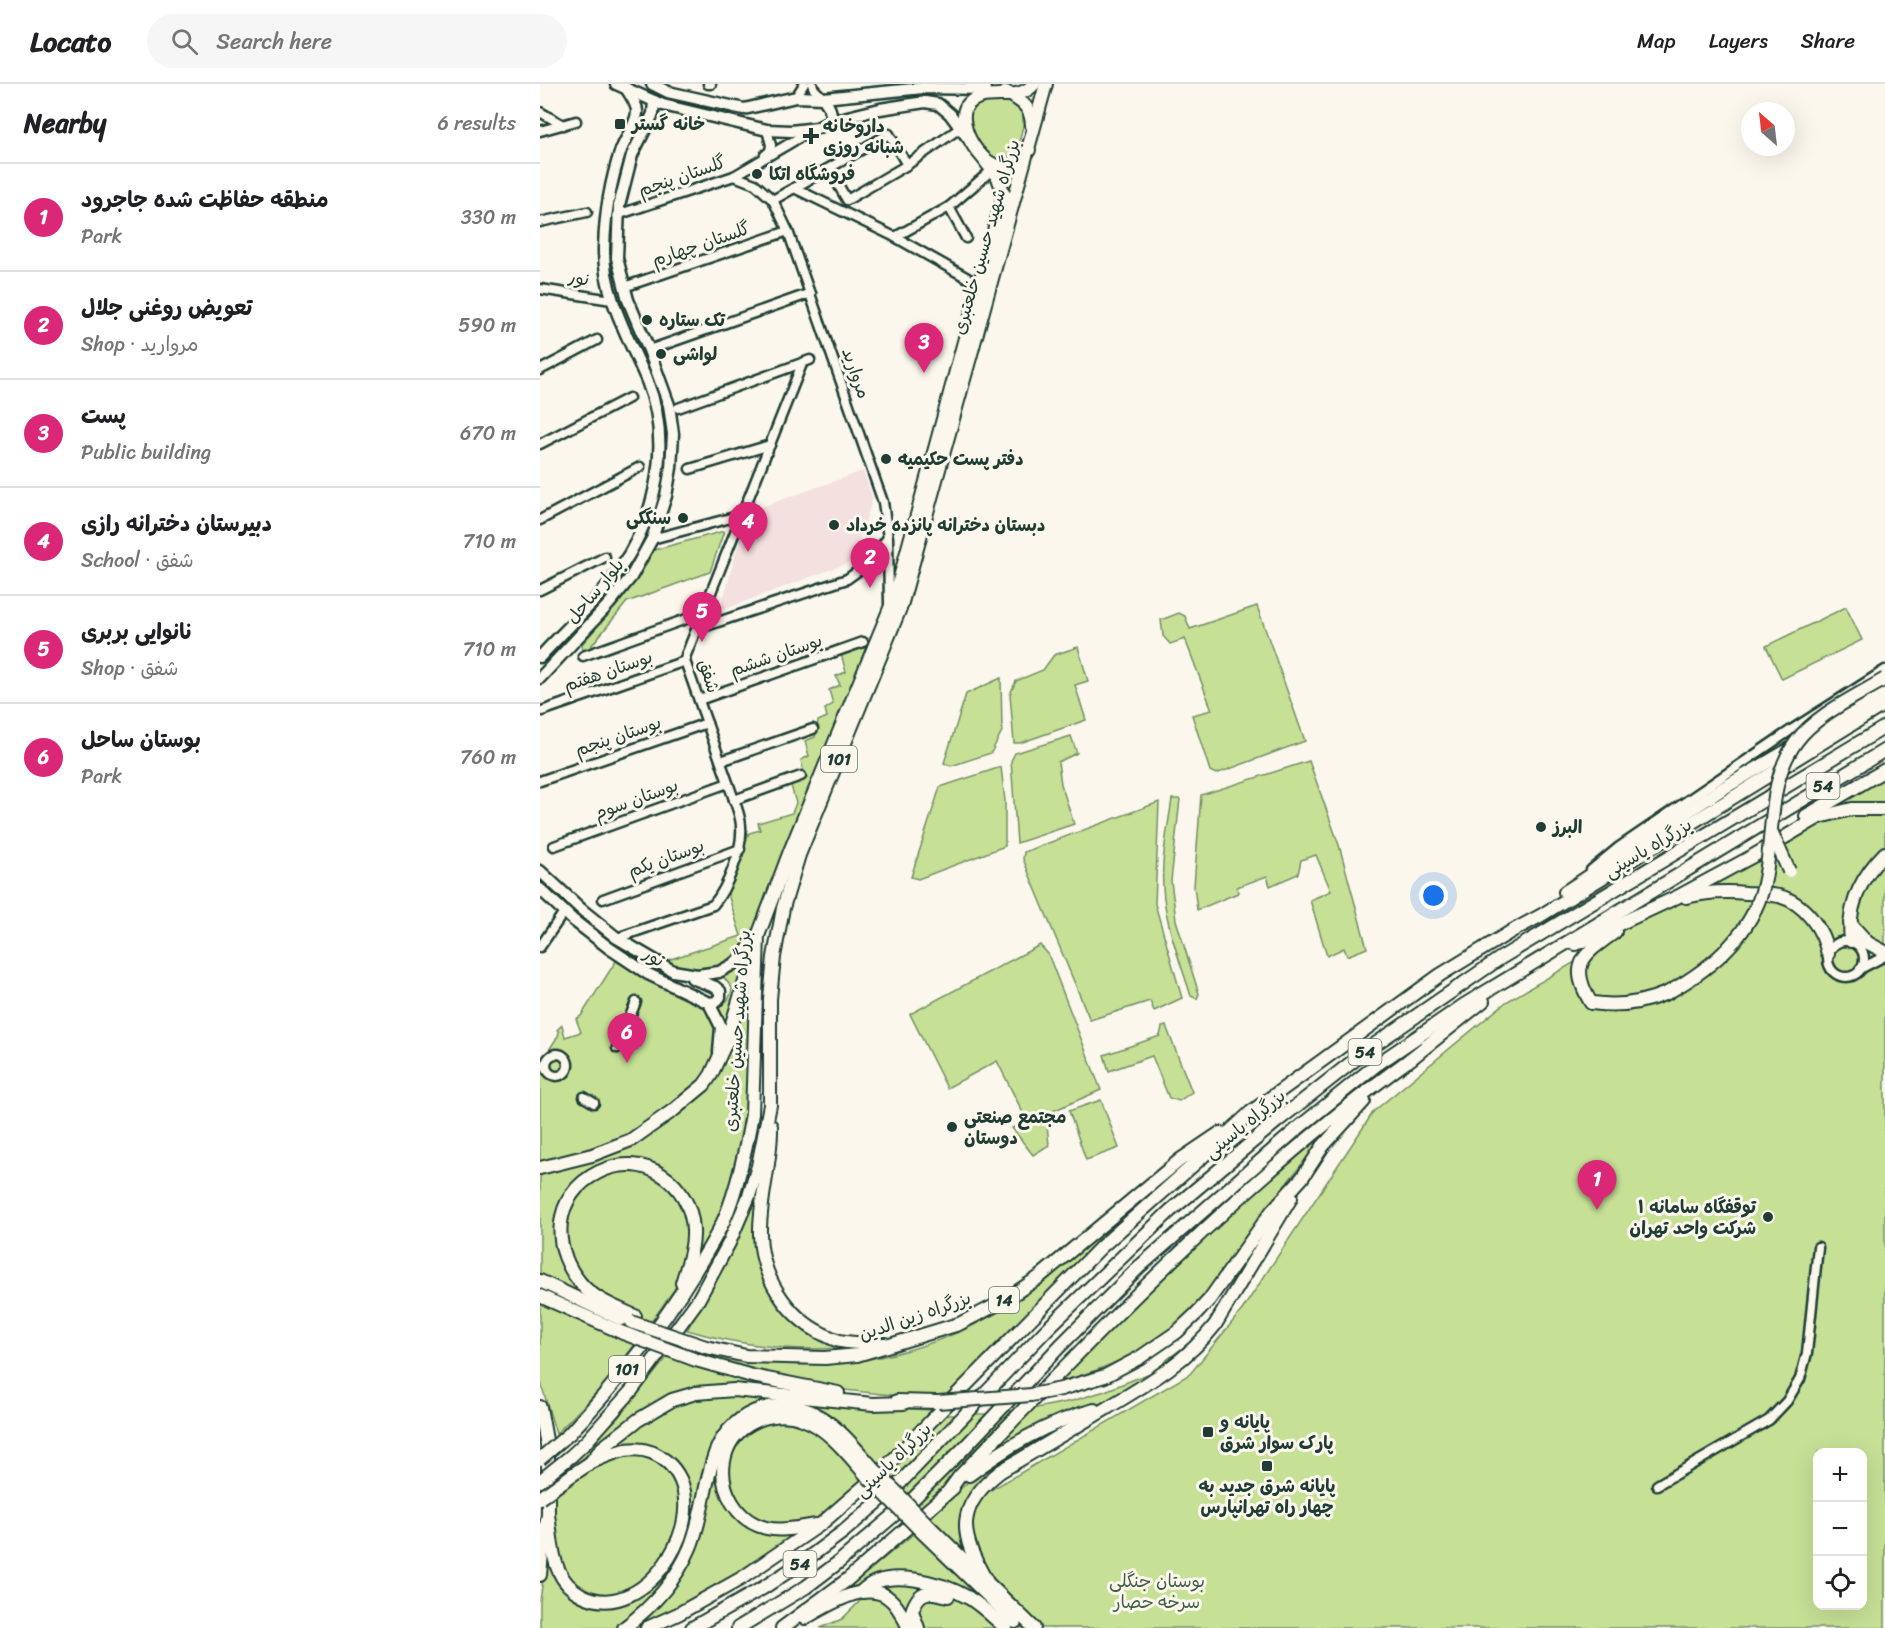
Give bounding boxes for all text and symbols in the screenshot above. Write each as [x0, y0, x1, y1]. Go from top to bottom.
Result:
search box [147, 14, 567, 68]
text: Locato [30, 17, 111, 66]
text: Search here [216, 22, 332, 61]
text: Map [1637, 22, 1676, 60]
text: Layers [1709, 22, 1768, 60]
text: Share [1801, 22, 1855, 60]
icon: search [168, 25, 201, 58]
text: Nearby [24, 100, 106, 146]
north arrow [1741, 102, 1795, 156]
text: 6 results [437, 106, 516, 141]
place label: خانه گستر [630, 108, 705, 140]
place label: داروخانه شبانه روزی [823, 110, 904, 163]
marker: خانه گستر [613, 117, 627, 131]
marker: داروخانه شبانه روزی [804, 129, 818, 143]
street label: بزرگراه شهید حسین خلعتبری [943, 135, 1029, 339]
street label: گلستان پنجم [634, 146, 731, 206]
place label: فروشگاه اتکا [769, 158, 855, 190]
marker: فروشگاه اتکا [750, 167, 764, 181]
text: منطقه حفاظت شده جاجرود [81, 180, 328, 219]
text: 1 [39, 200, 48, 235]
text: 330 m [461, 200, 516, 235]
street label: گلستان چهارم [647, 212, 755, 276]
text: Park [81, 219, 122, 254]
street label: نور [565, 260, 592, 296]
text: تعویض روغنی جلال [81, 288, 252, 327]
place label: تک ستاره [659, 304, 726, 336]
text: 2 [38, 308, 49, 343]
text: 590 m [458, 308, 516, 343]
marker: تک ستاره [640, 313, 654, 327]
pin: 3 [904, 324, 944, 373]
text: Shop · مروارید [81, 327, 199, 362]
place label: لواشی [673, 338, 717, 370]
street label: مروارید [832, 343, 880, 403]
marker: لواشی [654, 347, 668, 361]
text: پست [81, 396, 126, 435]
text: 3 [38, 416, 49, 451]
text: 670 m [460, 416, 516, 451]
text: Public building [81, 435, 211, 470]
place label: دفتر پست حکیمیه [898, 443, 1023, 475]
marker: دفتر پست حکیمیه [879, 452, 893, 466]
place label: سنگکی [626, 502, 671, 534]
pin: 4 [728, 502, 768, 552]
text: دبیرستان دخترانه رازی [81, 504, 272, 543]
place label: دبستان دخترانه پانزده خرداد [846, 509, 1045, 541]
marker: سنگکی [676, 511, 690, 525]
marker: دبستان دخترانه پانزده خرداد [827, 518, 841, 532]
text: 4 [37, 524, 50, 559]
text: 710 m [463, 524, 516, 559]
pin: 2 [850, 538, 890, 588]
text: School · شفق [81, 543, 194, 578]
street label: بلوار ساحل [557, 551, 633, 631]
pin: 5 [682, 592, 722, 642]
text: نانوایی بربری [81, 612, 193, 651]
street label: بوستان ششم [725, 624, 827, 686]
text: 5 [37, 632, 50, 667]
text: 710 m [463, 632, 516, 667]
street label: بوستان هفتم [559, 641, 657, 701]
text: Shop · شفق [81, 651, 179, 686]
street label: شفق [689, 655, 729, 697]
street label: بوستان پنجم [570, 706, 666, 766]
text: بوستان ساحل [81, 720, 201, 759]
text: 6 [38, 740, 49, 775]
text: 760 m [460, 740, 516, 775]
road number: 101 [821, 746, 857, 772]
text: Park [81, 759, 122, 794]
street label: بوستان سوم [589, 769, 683, 829]
road number: 54 [1806, 773, 1840, 799]
street label: بزرگراه یاسینی [1598, 809, 1698, 887]
place label: البرز [1551, 811, 1582, 843]
marker: البرز [1534, 820, 1548, 834]
street label: بوستان یکم [623, 829, 709, 887]
your location [1419, 881, 1448, 910]
street label: بزرگراه شهید حسین خلعتبری [714, 929, 760, 1133]
street label: نور [636, 937, 671, 976]
pin: 6 [608, 1014, 646, 1063]
road number: 54 [1348, 1039, 1382, 1065]
street label: بزرگراه یاسینی [1197, 1081, 1293, 1167]
place label: مجتمع صنعتی دوستان [964, 1101, 1067, 1154]
marker: مجتمع صنعتی دوستان [945, 1120, 959, 1134]
pin: 1 [1578, 1160, 1616, 1210]
place label: توقفگاه سامانه ۱ شرکت واحد تهران [1630, 1191, 1757, 1244]
marker: توقفگاه سامانه ۱ شرکت واحد تهران [1761, 1210, 1775, 1224]
street label: بزرگراه زین الدین [854, 1282, 976, 1350]
road number: 14 [989, 1287, 1019, 1313]
road number: 101 [609, 1356, 645, 1382]
place label: پایانه و پارک‌ سوار شرق [1218, 1406, 1334, 1459]
street label: بزرگراه یاسینی [847, 1414, 939, 1506]
marker: پایانه و پارک‌ سوار شرق [1201, 1425, 1215, 1439]
map controls [1813, 1448, 1867, 1610]
button: + [1813, 1448, 1867, 1502]
marker: پایانه شرق جدید به چهار راه تهرانپارس [1260, 1459, 1274, 1473]
place label: پایانه شرق جدید به چهار راه تهرانپارس [1198, 1470, 1336, 1523]
button: − [1813, 1502, 1867, 1556]
road number: 54 [784, 1551, 816, 1577]
button: locate [1813, 1556, 1867, 1610]
park label: بوستان جنگلی سرخه حصار [1109, 1565, 1205, 1618]

